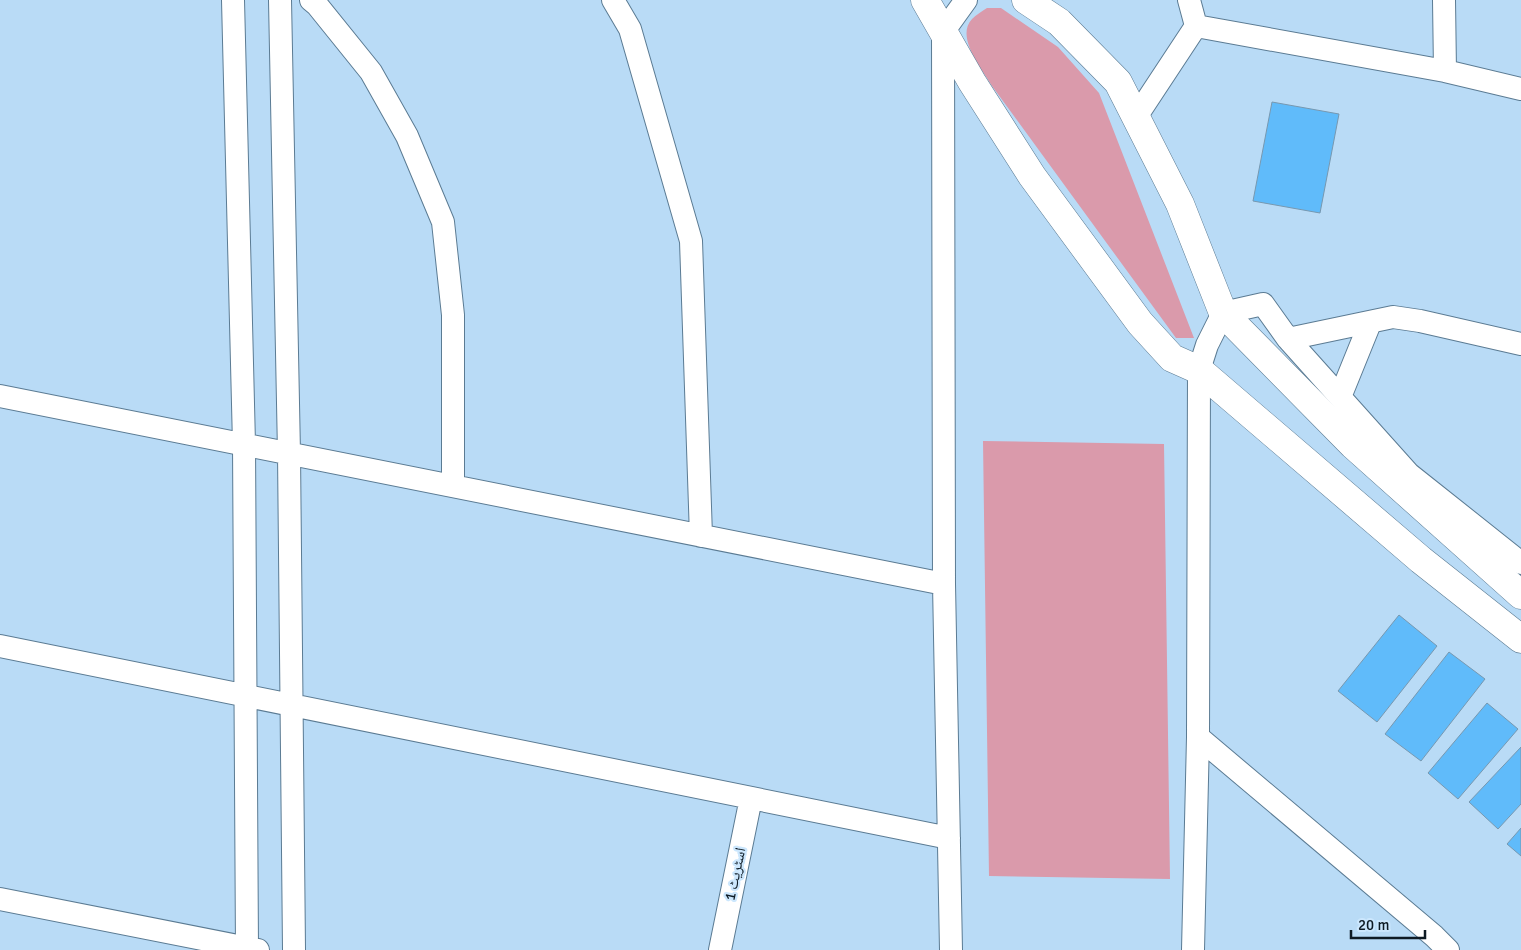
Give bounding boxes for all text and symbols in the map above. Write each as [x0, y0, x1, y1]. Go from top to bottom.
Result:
street label: اسٹریٹ 1 [721, 846, 749, 902]
scale bar [1351, 908, 1425, 940]
text: 20 m [1358, 916, 1389, 934]

